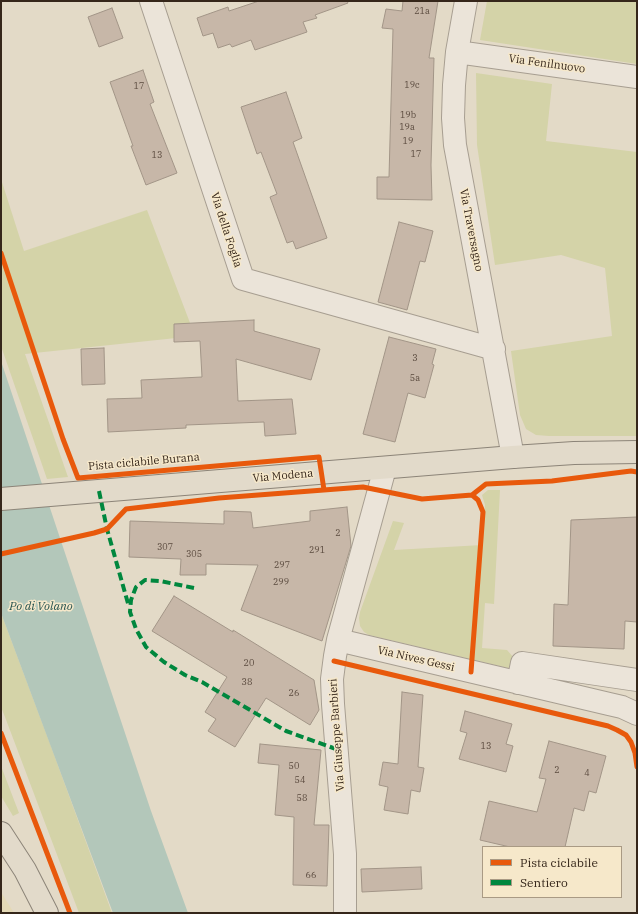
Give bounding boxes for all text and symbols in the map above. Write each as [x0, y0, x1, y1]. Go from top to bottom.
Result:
house number: 21a [414, 6, 430, 16]
street label: Via Fenilnuovo [508, 52, 586, 76]
house number: 19c [404, 80, 420, 90]
house number: 17 [134, 81, 144, 91]
house number: 19b [400, 110, 416, 120]
house number: 19a [399, 122, 415, 132]
house number: 19 [403, 136, 413, 146]
house number: 17 [411, 149, 421, 159]
house number: 13 [152, 150, 162, 160]
street label: Via Traversagno [457, 188, 485, 272]
street label: Via della Foglia [208, 191, 244, 269]
house number: 3 [412, 353, 418, 363]
house number: 5a [410, 373, 420, 383]
street label: Pista ciclabile Burana [88, 451, 200, 473]
street label: Via Modena [252, 467, 314, 485]
house number: 2 [335, 528, 341, 538]
house number: 307 [157, 542, 173, 552]
house number: 291 [309, 545, 325, 555]
house number: 305 [186, 549, 202, 559]
house number: 297 [274, 560, 290, 570]
house number: 299 [273, 577, 289, 587]
water label: Po di Volano [9, 600, 73, 614]
street label: Via Nives Gessi [376, 644, 456, 674]
house number: 20 [244, 658, 254, 668]
house number: 38 [242, 677, 252, 687]
street label: Via Giuseppe Barbieri [326, 678, 348, 792]
house number: 26 [289, 688, 299, 698]
house number: 13 [481, 741, 491, 751]
house number: 50 [289, 761, 299, 771]
house number: 2 [554, 765, 560, 775]
house number: 4 [584, 768, 590, 778]
house number: 54 [295, 775, 305, 785]
house number: 58 [297, 793, 307, 803]
legend [482, 846, 622, 898]
text: Pista ciclabile [520, 855, 598, 870]
house number: 66 [306, 870, 316, 880]
text: Sentiero [520, 875, 568, 890]

